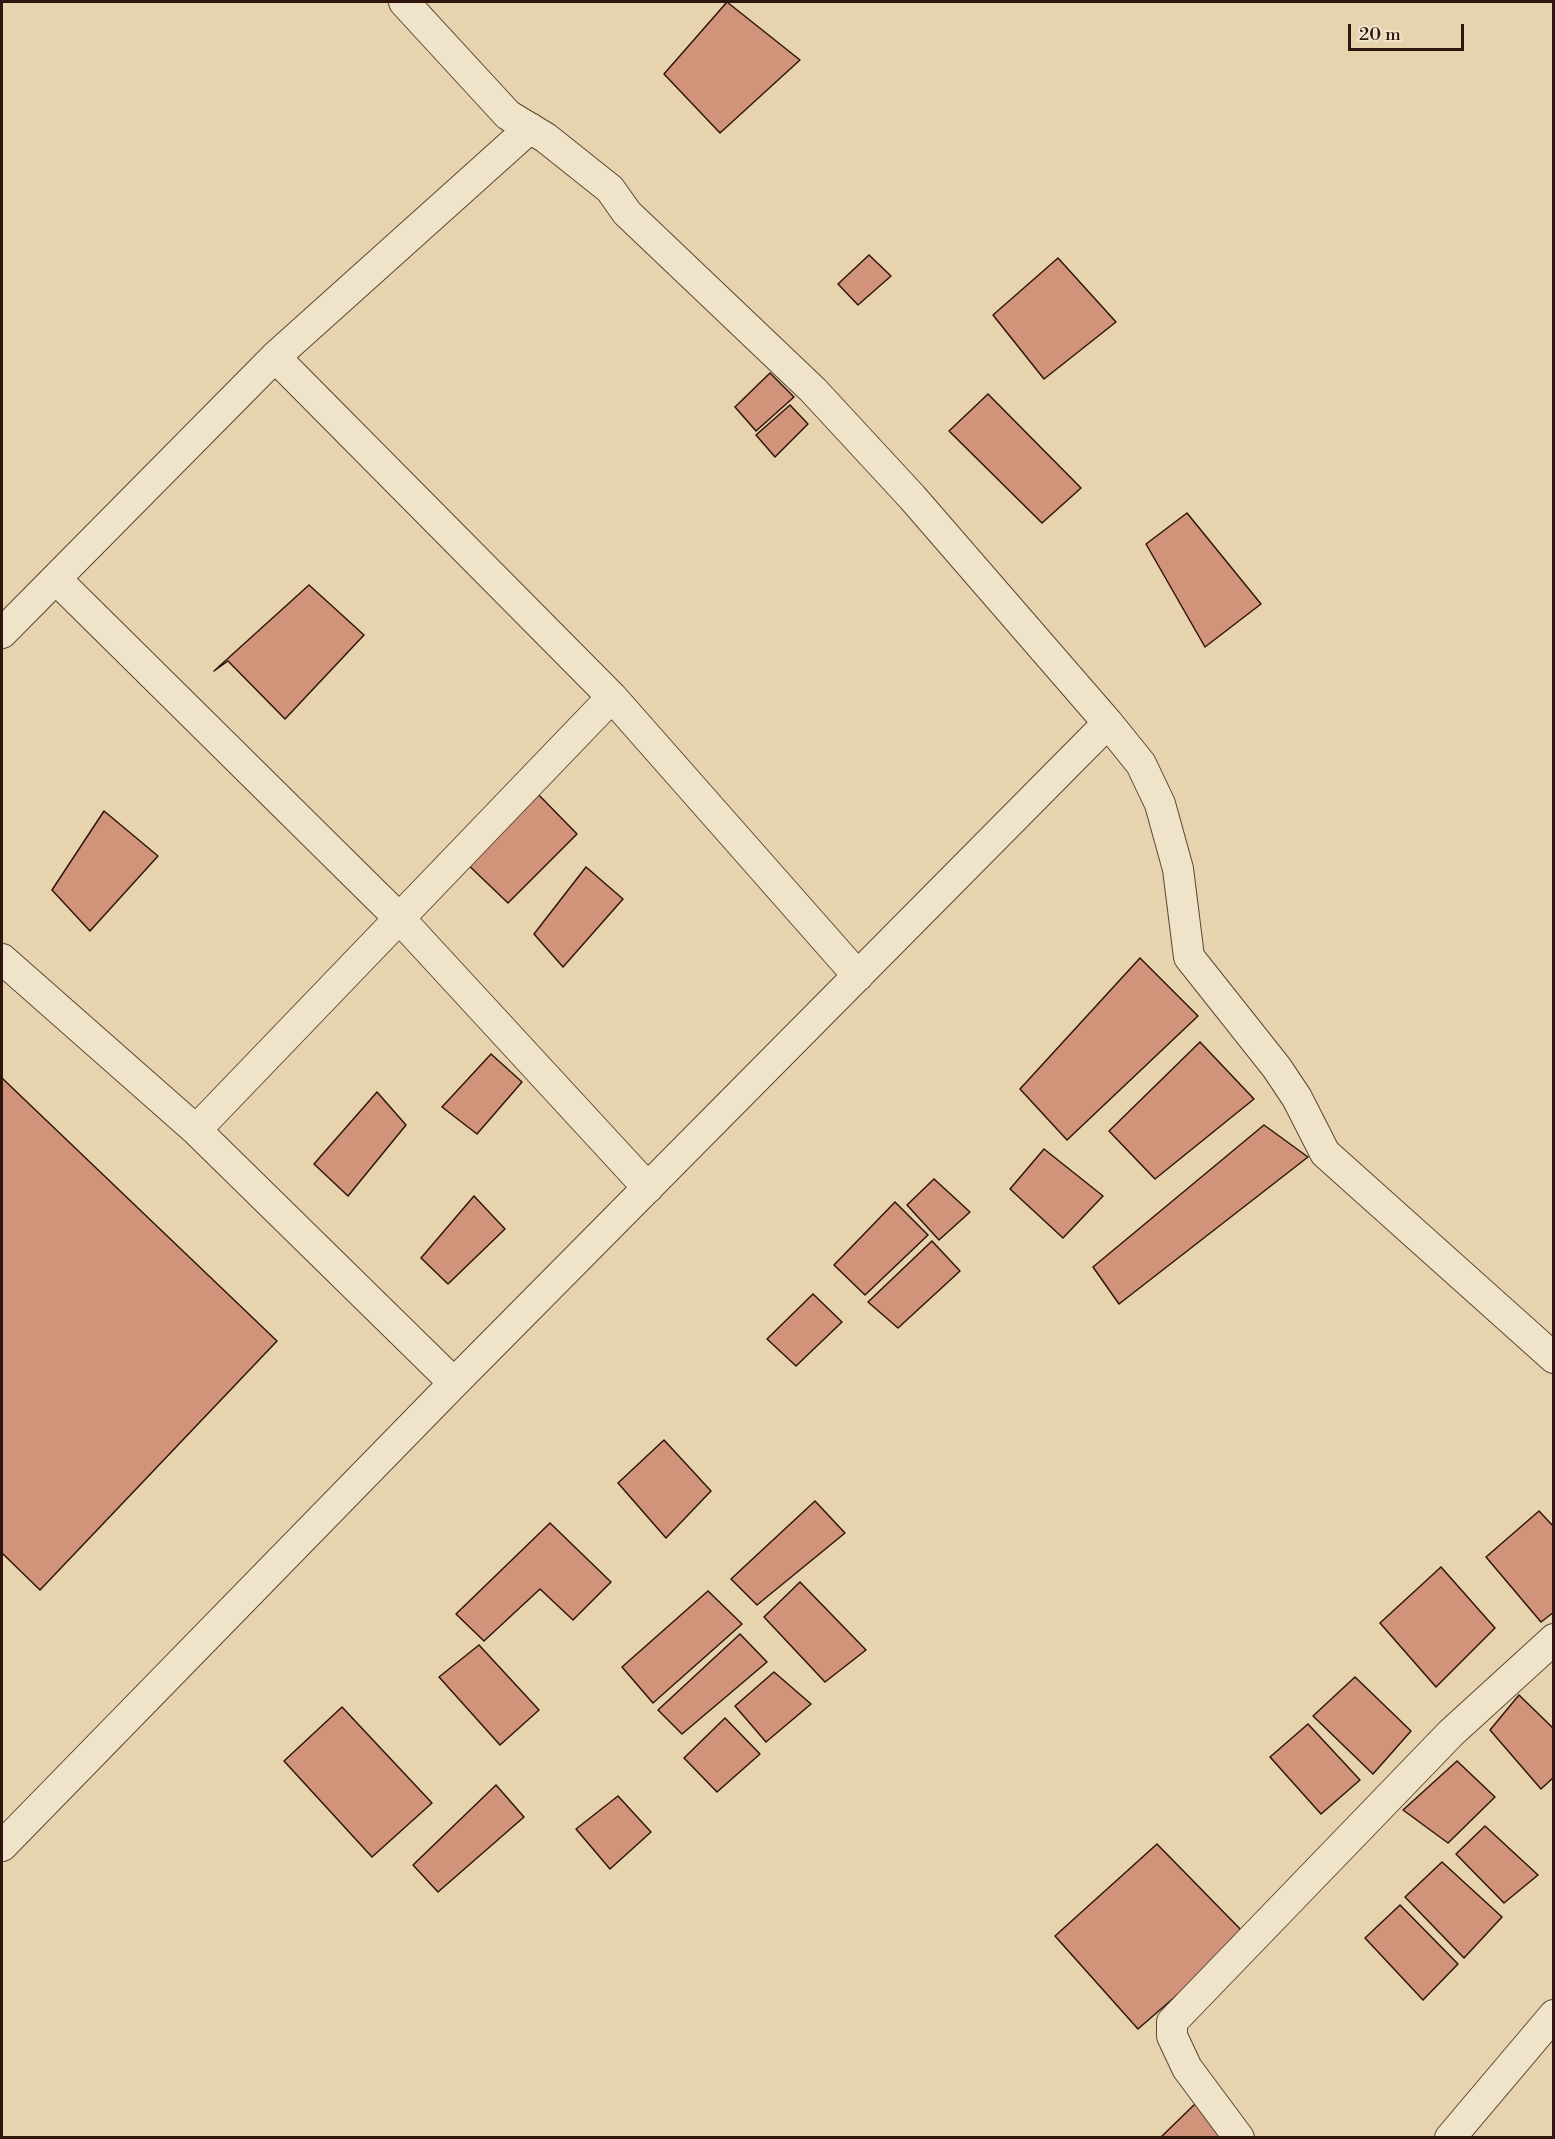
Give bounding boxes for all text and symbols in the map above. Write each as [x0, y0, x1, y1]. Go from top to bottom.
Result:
scale bar [1351, 12, 1466, 50]
text: 20 m [1359, 23, 1401, 46]

